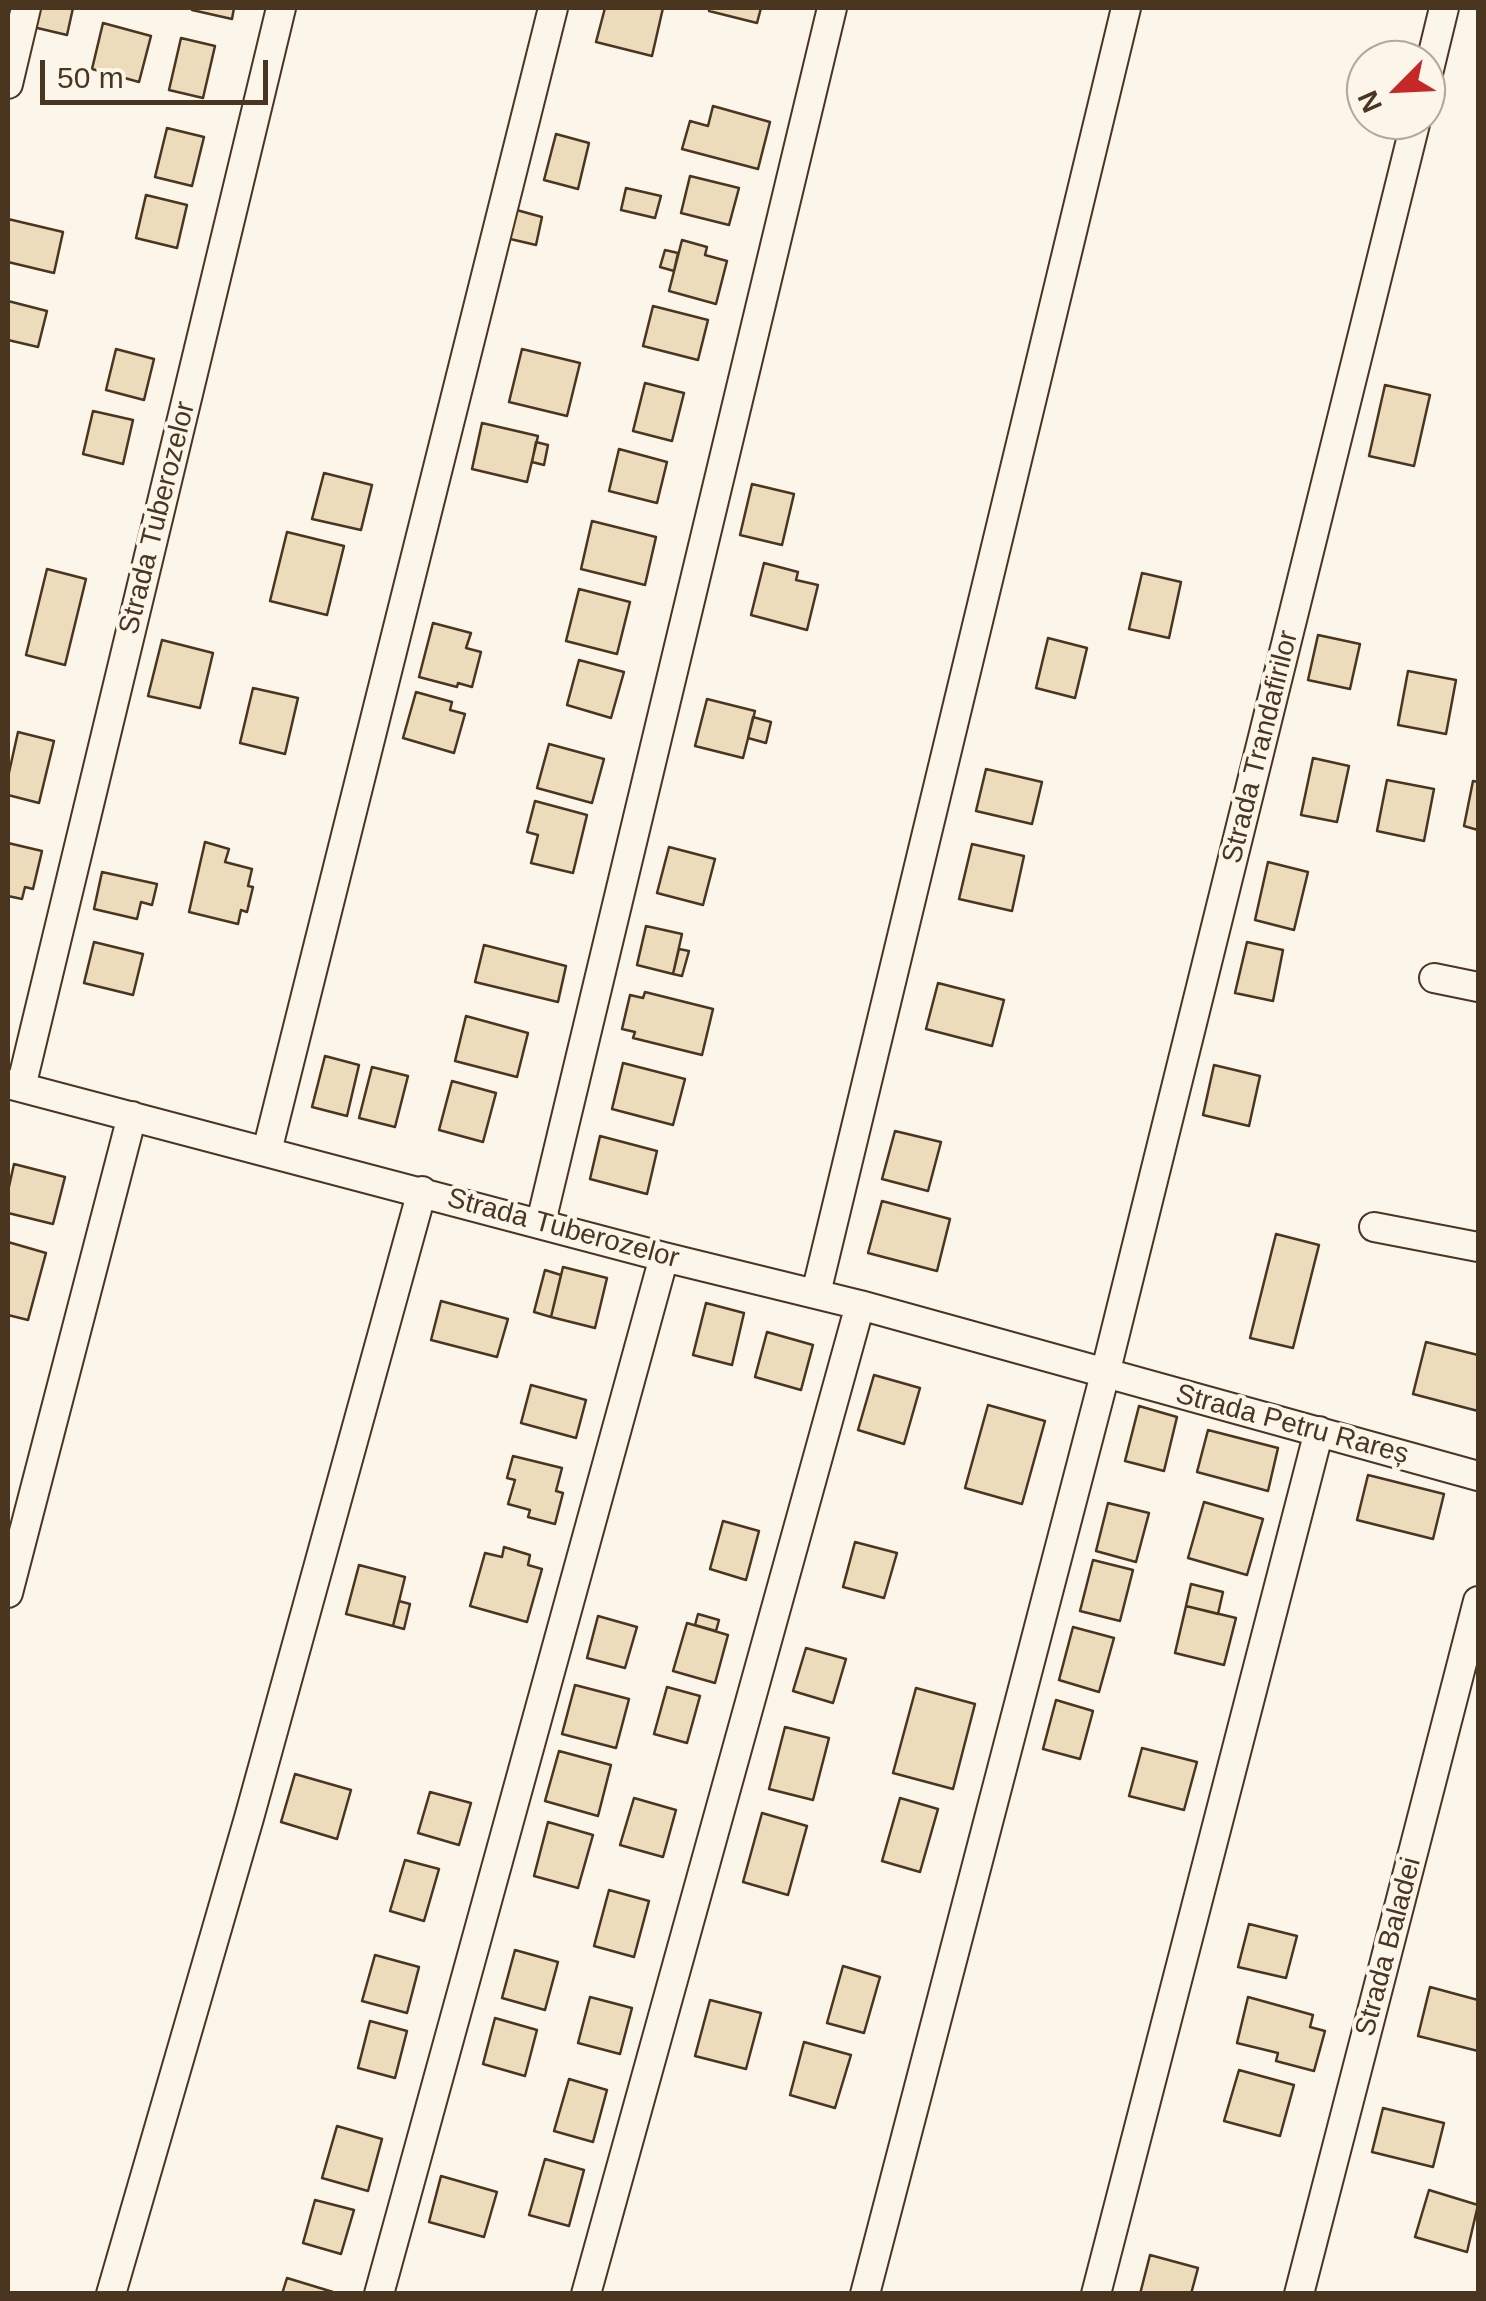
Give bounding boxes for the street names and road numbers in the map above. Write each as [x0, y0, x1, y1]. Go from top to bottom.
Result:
street label: Strada Tuberozelor [113, 398, 203, 638]
street label: Strada Trandafirilor [1216, 627, 1306, 867]
street label: Strada Tuberozelor [443, 1182, 683, 1276]
street label: Strada Petru Rareș [1172, 1378, 1412, 1472]
street label: Strada Baladei [1349, 1854, 1429, 2040]

